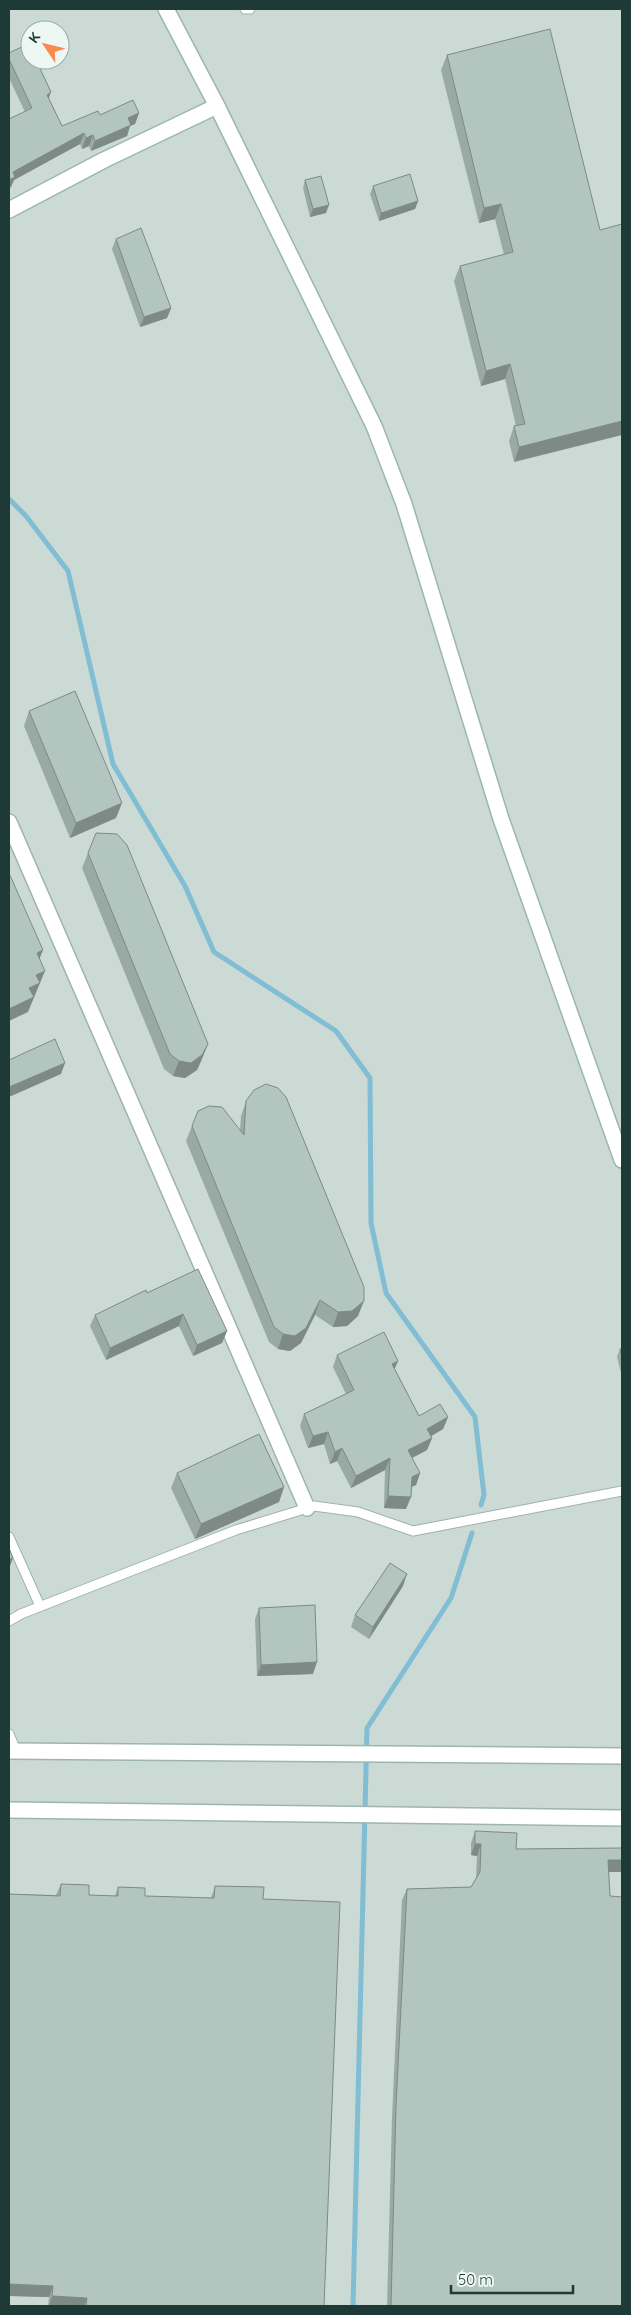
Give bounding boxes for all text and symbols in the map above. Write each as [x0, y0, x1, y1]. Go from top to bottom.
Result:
north arrow [20, 20, 70, 70]
text: K [24, 29, 44, 46]
scale bar [451, 2262, 574, 2294]
text: 50 m [458, 2270, 493, 2289]

